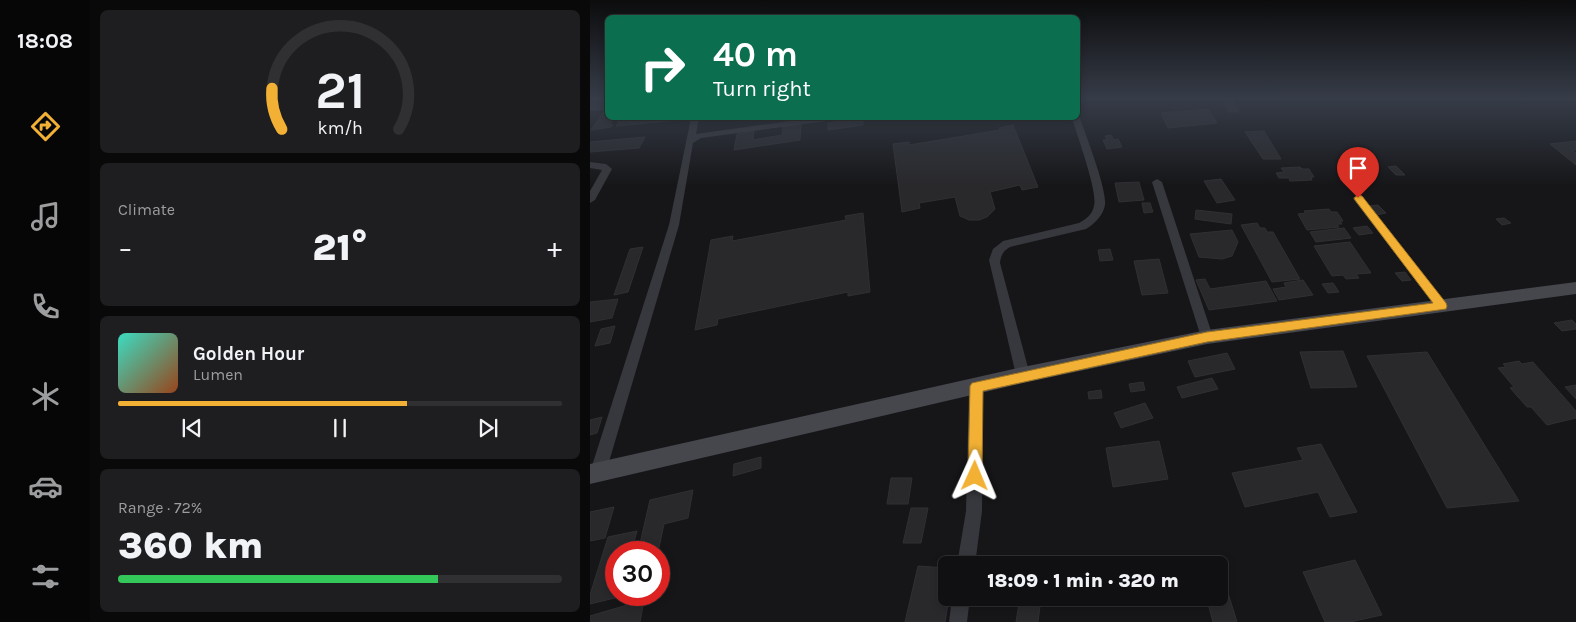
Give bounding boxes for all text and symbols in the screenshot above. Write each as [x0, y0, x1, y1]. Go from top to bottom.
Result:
text: 18:08 [17, 28, 73, 54]
text: 40 m [713, 34, 798, 75]
icon: right [630, 35, 695, 100]
text: 21 [315, 60, 365, 121]
text: Turn right [713, 76, 811, 102]
icon: directions [28, 109, 63, 144]
text: km/h [317, 118, 363, 139]
pin [1337, 147, 1379, 198]
icon: arrive [1344, 154, 1372, 182]
icon: music [28, 199, 63, 234]
text: Climate [118, 200, 175, 219]
text: 21° [312, 225, 368, 270]
text: − [118, 231, 133, 264]
text: + [547, 231, 562, 264]
icon: phone [28, 289, 63, 324]
text: Golden Hour [193, 343, 304, 365]
text: Lumen [193, 365, 243, 384]
icon: climate [28, 379, 63, 414]
icon: previous [178, 414, 206, 442]
icon: pause [326, 414, 354, 442]
icon: next [474, 414, 502, 442]
position arrow [948, 449, 1000, 501]
icon: car [28, 469, 63, 504]
text: Range · 72% [118, 498, 202, 517]
text: 360 km [118, 523, 263, 568]
speed limit sign: 30 [605, 541, 670, 606]
icon: filters [28, 559, 63, 594]
text: 18:09 · 1 min · 320 m [987, 570, 1179, 592]

